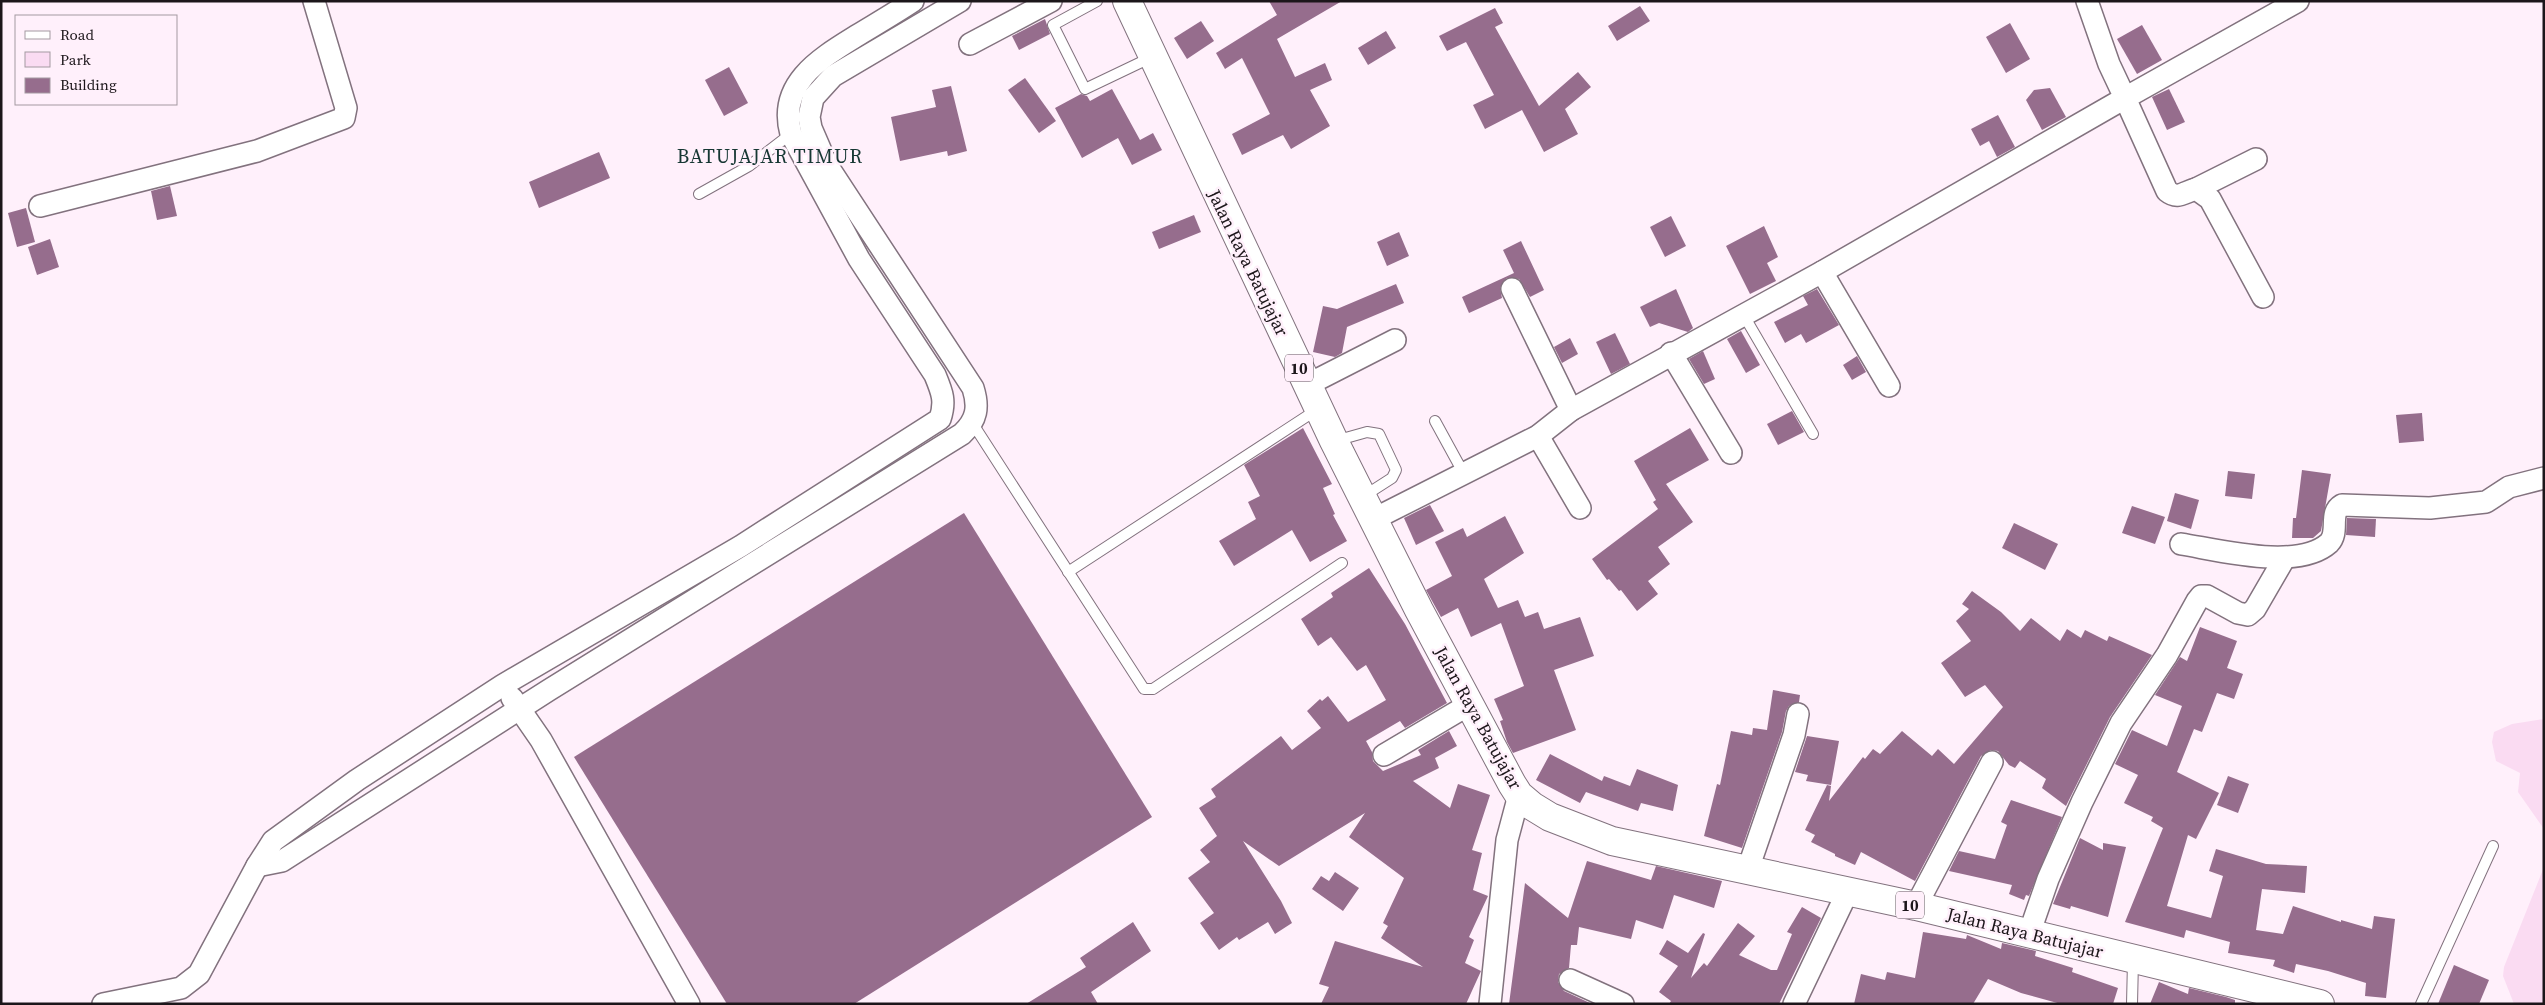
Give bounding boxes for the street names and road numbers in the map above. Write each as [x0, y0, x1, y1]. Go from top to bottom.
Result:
street label: Jalan Raya Batujajar [1202, 184, 1295, 341]
road number: 10 [1285, 354, 1313, 382]
street label: Jalan Raya Batujajar [1428, 641, 1528, 794]
road number: 10 [1896, 892, 1924, 918]
street label: Jalan Raya Batujajar [1943, 901, 2106, 964]

